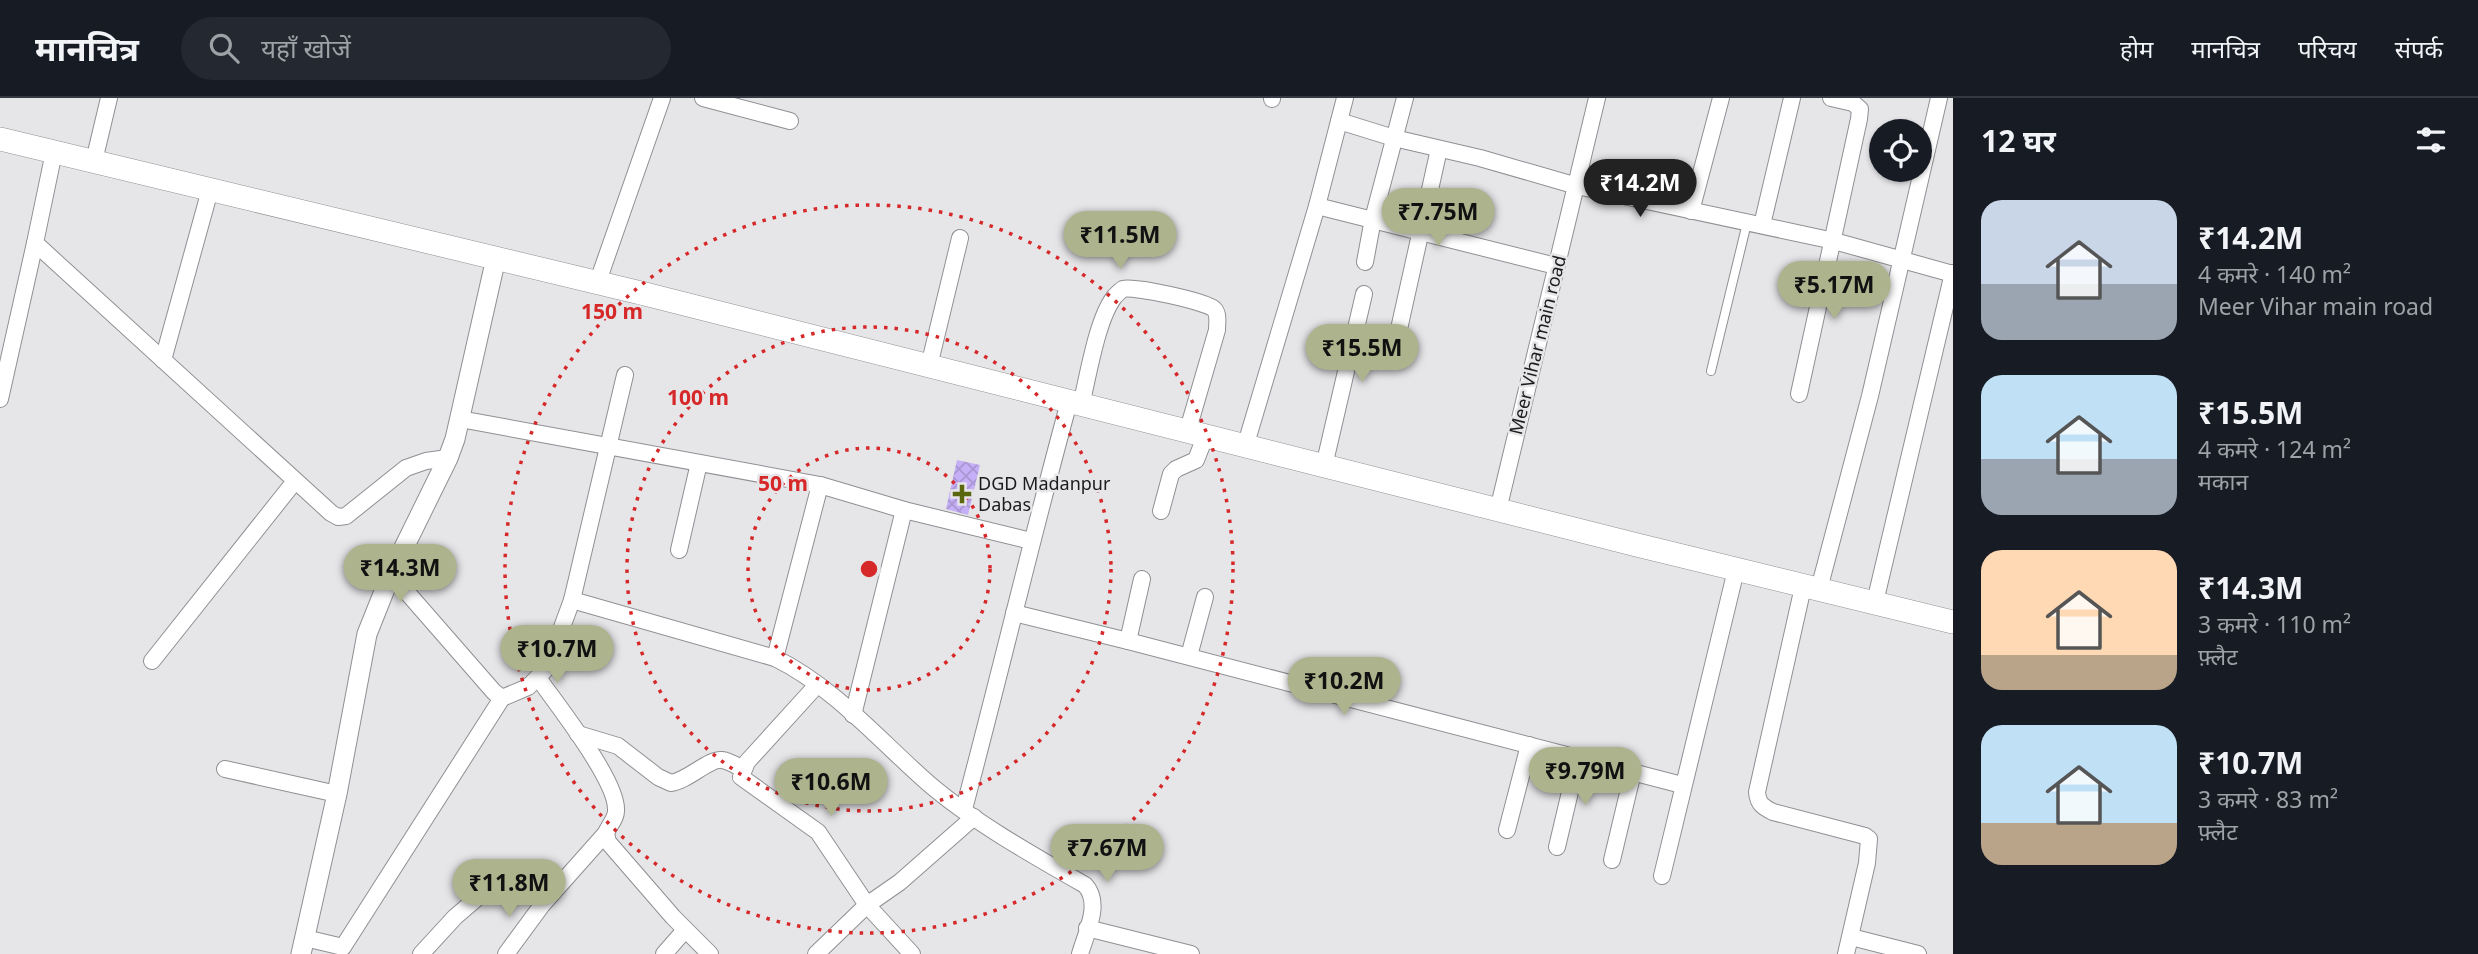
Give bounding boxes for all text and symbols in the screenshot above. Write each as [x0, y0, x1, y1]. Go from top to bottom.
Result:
search box [181, 17, 671, 80]
text: मानचित्र [35, 26, 139, 71]
icon: search [205, 29, 243, 67]
text: यहाँ खोजें [261, 30, 351, 66]
text: होम [2120, 32, 2153, 65]
text: मानचित्र [2191, 32, 2260, 65]
text: परिचय [2298, 32, 2357, 65]
text: संपर्क [2395, 32, 2443, 65]
map controls [1869, 119, 1932, 182]
button: locate [1869, 119, 1932, 182]
text: 12 घर [1981, 120, 2056, 161]
icon: filters [2412, 121, 2450, 159]
pin: ₹14.2M [1583, 159, 1697, 219]
text: ₹14.2M [1600, 166, 1680, 198]
pin: ₹7.75M [1381, 188, 1495, 248]
text: ₹7.75M [1398, 195, 1478, 227]
pin: ₹11.5M [1063, 212, 1177, 271]
text: ₹14.2M [2198, 217, 2303, 258]
text: ₹11.5M [1080, 218, 1160, 250]
icon: home [2037, 228, 2121, 312]
street label: Meer Vihar main road [1503, 253, 1571, 437]
text: 4 कमरे · 140 m² [2198, 258, 2351, 290]
pin: ₹5.17M [1777, 262, 1891, 321]
text: ₹5.17M [1794, 268, 1874, 300]
text: Meer Vihar main road [2198, 290, 2433, 322]
text: 150 m [581, 297, 643, 325]
pin: ₹15.5M [1305, 324, 1419, 384]
text: ₹15.5M [1322, 331, 1402, 363]
text: 100 m [667, 383, 729, 411]
text: ₹15.5M [2198, 392, 2303, 433]
icon: home [2037, 403, 2121, 487]
text: 4 कमरे · 124 m² [2198, 433, 2351, 465]
text: मकान [2198, 465, 2248, 497]
text: 50 m [758, 469, 808, 497]
place label: DGD Madanpur Dabas [978, 471, 1111, 516]
marker: DGD Madanpur Dabas [952, 484, 972, 504]
pin: ₹14.3M [343, 545, 457, 604]
text: ₹14.3M [360, 551, 440, 583]
centre of rings [857, 557, 881, 581]
text: ₹14.3M [2198, 567, 2303, 608]
icon: home [2037, 578, 2121, 662]
text: 3 कमरे · 110 m² [2198, 608, 2351, 640]
pin: ₹10.7M [500, 626, 614, 685]
text: ₹10.7M [517, 632, 597, 664]
text: फ़्लैट [2198, 640, 2238, 672]
pin: ₹10.2M [1287, 658, 1401, 717]
text: ₹10.2M [1304, 664, 1384, 696]
text: ₹10.7M [2198, 742, 2303, 783]
pin: ₹9.79M [1528, 748, 1642, 807]
icon: home [2037, 753, 2121, 837]
text: ₹9.79M [1545, 754, 1625, 786]
pin: ₹10.6M [774, 758, 888, 818]
text: ₹10.6M [791, 765, 871, 797]
text: 3 कमरे · 83 m² [2198, 783, 2338, 815]
text: फ़्लैट [2198, 815, 2238, 847]
pin: ₹7.67M [1050, 824, 1164, 884]
text: ₹7.67M [1067, 831, 1147, 863]
pin: ₹11.8M [452, 860, 566, 919]
text: ₹11.8M [469, 866, 549, 898]

